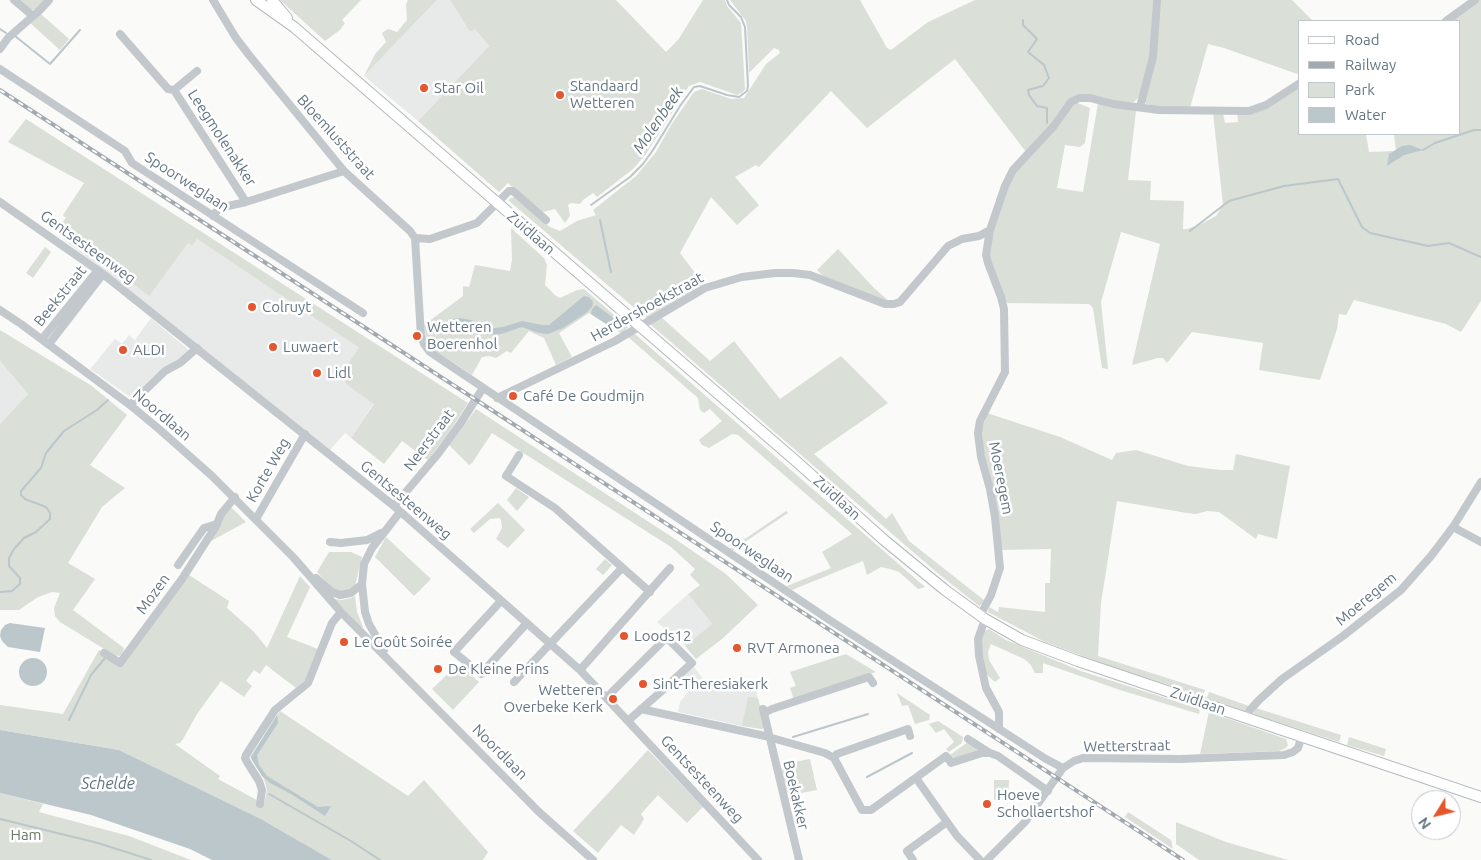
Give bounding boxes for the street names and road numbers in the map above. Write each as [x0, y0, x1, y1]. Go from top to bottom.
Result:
street label: Leegmolenakker [184, 86, 260, 190]
street label: Bloemluststraat [293, 91, 379, 183]
street label: Spoorweglaan [142, 148, 232, 216]
street label: Gentsesteenweg [37, 206, 139, 288]
street label: Zuidlaan [503, 207, 559, 259]
street label: Beekstraat [30, 262, 90, 330]
street label: Herdershoekstraat [587, 269, 707, 345]
street label: Noordlaan [129, 385, 195, 445]
street label: Neerstraat [400, 406, 458, 474]
street label: Korte Weg [242, 435, 294, 505]
street label: Moeregem [985, 440, 1017, 516]
street label: Gentsesteenweg [357, 457, 455, 543]
street label: Zuidlaan [810, 472, 864, 524]
street label: Spoorweglaan [707, 518, 797, 586]
street label: Moeregem [1332, 568, 1400, 630]
street label: Mozen [132, 570, 174, 618]
street label: Zuidlaan [1168, 683, 1228, 719]
street label: Noordlaan [469, 721, 531, 783]
street label: Gentsesteenweg [657, 731, 747, 827]
street label: Wetterstraat [1083, 736, 1171, 756]
street label: Boekakker [779, 759, 813, 831]

